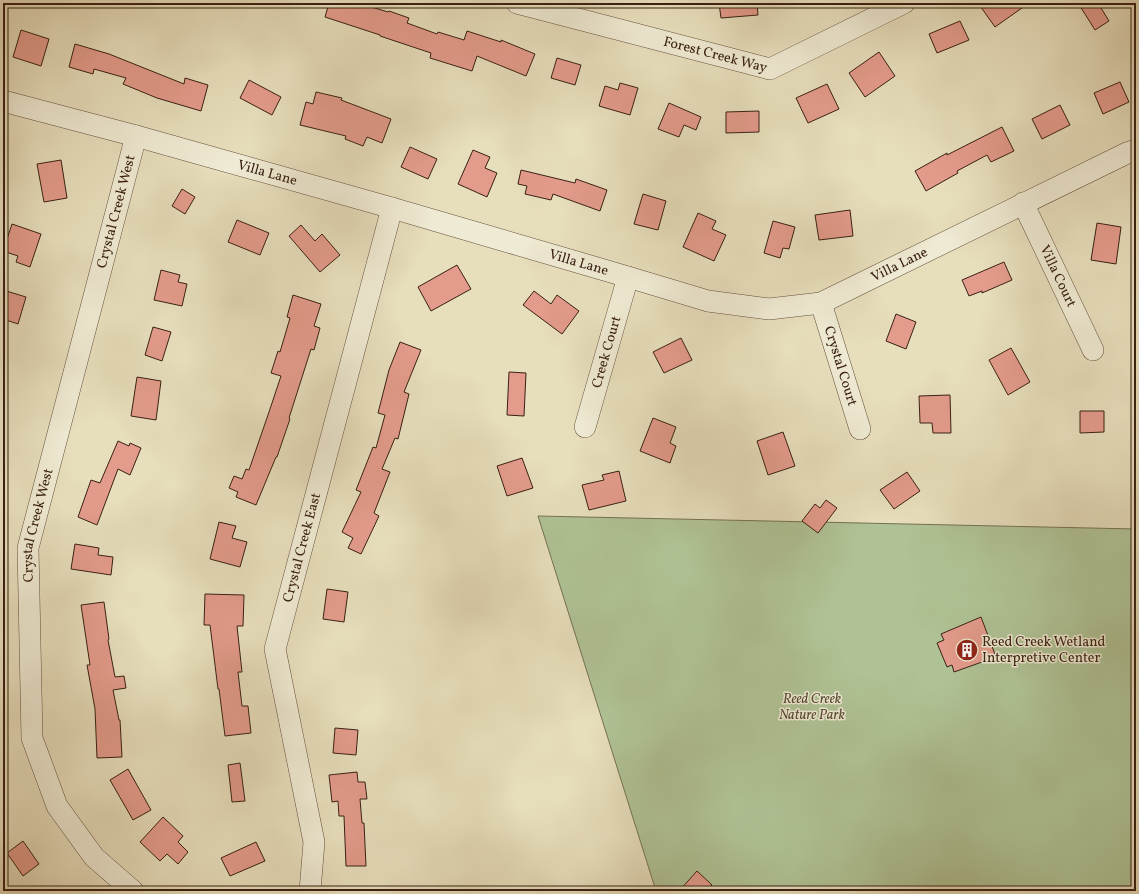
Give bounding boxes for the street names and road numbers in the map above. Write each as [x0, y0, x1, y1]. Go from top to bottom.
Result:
street label: Forest Creek Way [661, 32, 770, 77]
street label: Crystal Creek West [92, 153, 140, 270]
street label: Villa Lane [235, 156, 300, 190]
street label: Villa Lane [868, 242, 931, 287]
street label: Villa Court [1035, 242, 1081, 310]
street label: Villa Lane [547, 245, 611, 280]
street label: Creek Court [587, 314, 626, 390]
street label: Crystal Court [819, 324, 862, 408]
street label: Crystal Creek West [19, 466, 58, 583]
street label: Crystal Creek East [278, 491, 326, 604]

